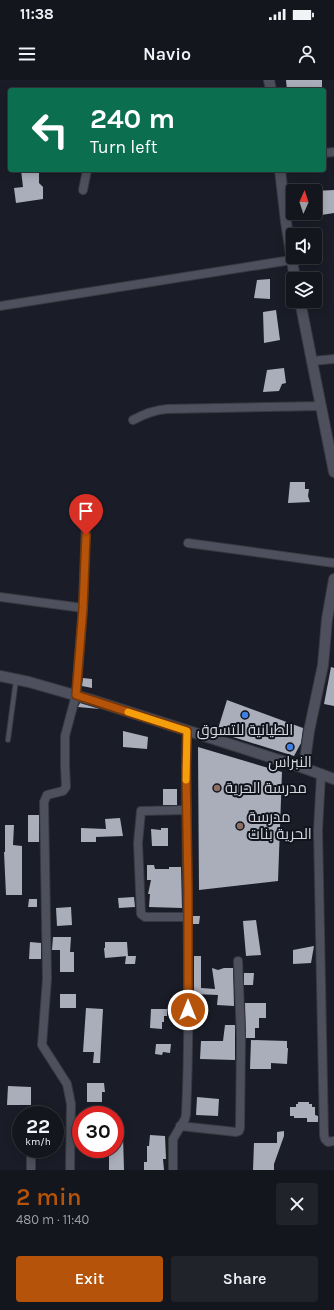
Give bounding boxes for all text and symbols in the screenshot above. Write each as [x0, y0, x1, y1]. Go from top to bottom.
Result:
text: 11:38 [20, 5, 54, 23]
icon: menu [16, 43, 38, 65]
text: Navio [143, 43, 191, 65]
icon: person [296, 43, 318, 65]
text: 240 m [90, 102, 175, 135]
icon: left [24, 104, 76, 156]
text: Turn left [90, 136, 158, 158]
north arrow [286, 184, 322, 220]
map controls [286, 184, 322, 308]
button: sound [286, 228, 322, 264]
button: layers [286, 272, 322, 308]
pin [69, 494, 103, 535]
icon: arrive [75, 500, 97, 522]
marker: الطيانية للتسوق [240, 710, 250, 720]
place label: الطيانية للتسوق [197, 721, 293, 740]
marker: النبراس [285, 742, 295, 752]
place label: النبراس [268, 753, 312, 772]
place label: مدرسة الحرية [225, 779, 307, 797]
marker: مدرسة الحرية [212, 783, 222, 793]
place label: مدرسة الحرية بنات [248, 808, 312, 843]
marker: مدرسة الحرية بنات [235, 821, 245, 831]
position arrow [167, 989, 209, 1031]
speed limit sign: 30 [72, 1106, 124, 1158]
text: 22 [26, 1115, 50, 1138]
text: km/h [25, 1136, 51, 1148]
text: 2 min [16, 1183, 82, 1211]
button: close [276, 1183, 318, 1225]
text: 480 m · 11:40 [16, 1212, 89, 1227]
button: Exit [16, 1256, 163, 1302]
button: Share [171, 1256, 318, 1302]

